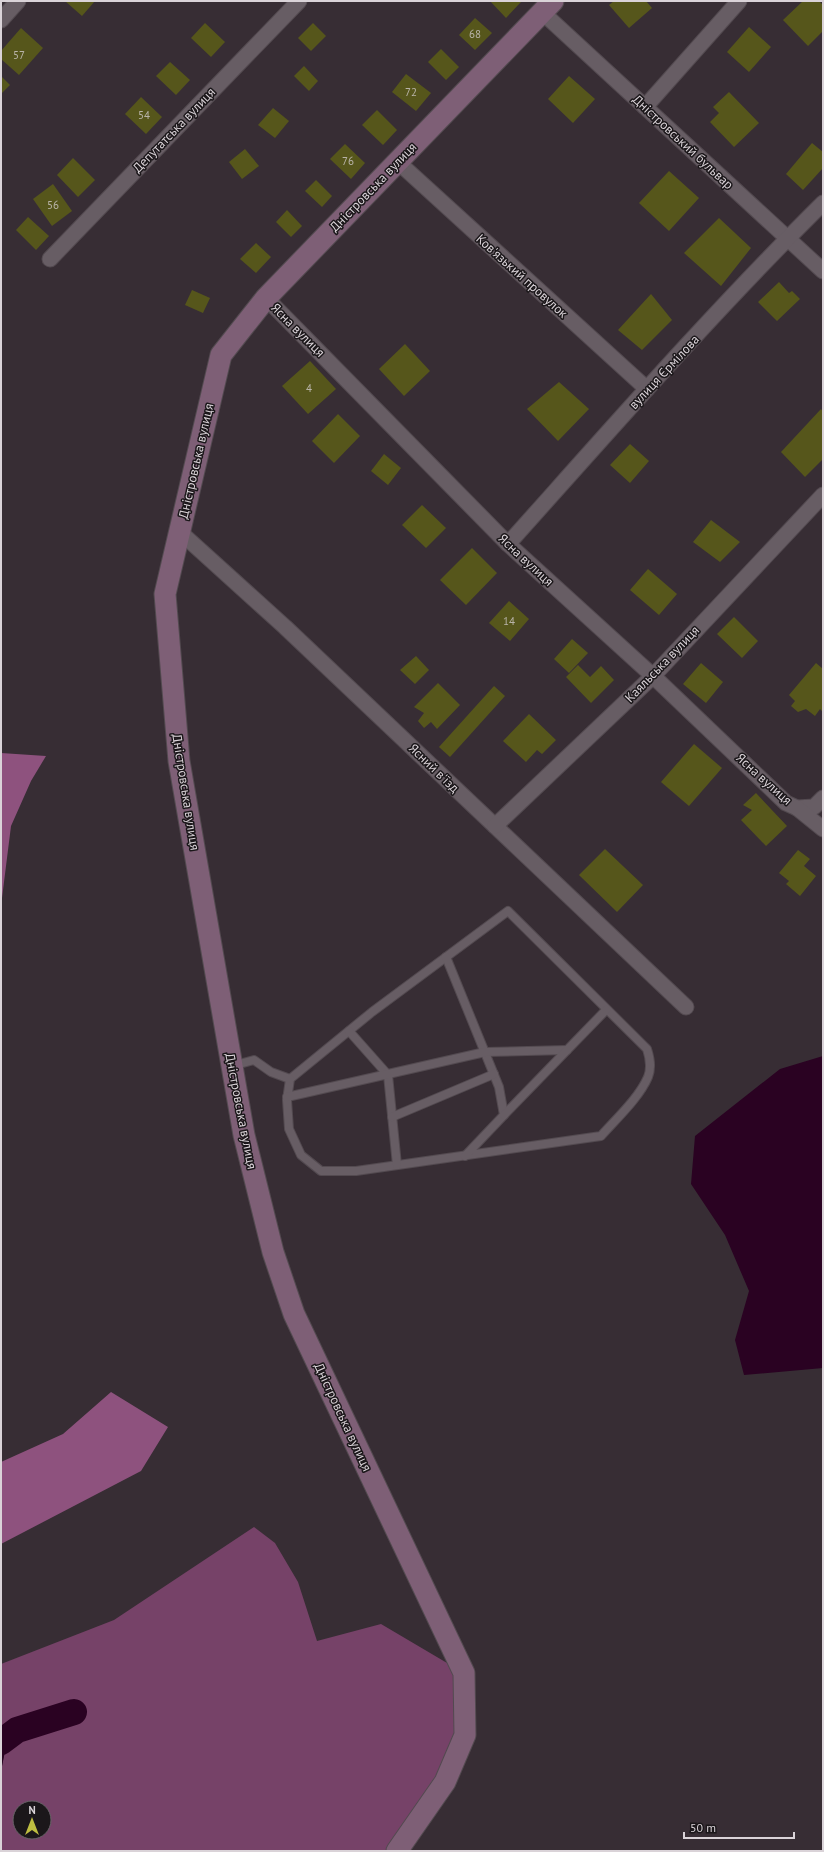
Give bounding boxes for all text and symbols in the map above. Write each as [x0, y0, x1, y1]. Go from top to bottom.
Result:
house number: 68 [469, 27, 481, 41]
house number: 57 [13, 48, 25, 62]
street label: Депутатська вулиця [129, 84, 219, 176]
house number: 72 [405, 85, 417, 99]
street label: Дністровський бульвар [629, 91, 737, 193]
house number: 54 [138, 108, 150, 122]
street label: Дністровська вулиця [326, 139, 420, 235]
house number: 76 [342, 154, 354, 168]
house number: 56 [47, 198, 59, 212]
street label: Ков'язький провулок [473, 230, 572, 322]
street label: Ясна вулиця [267, 299, 329, 361]
street label: вулиця Єрмілова [625, 331, 703, 413]
house number: 4 [306, 381, 312, 395]
street label: Дністровська вулиця [174, 402, 218, 520]
street label: Ясна вулиця [495, 530, 557, 590]
house number: 14 [503, 614, 515, 628]
street label: Каяльська вулиця [621, 622, 703, 706]
street label: Дністровська вулиця [168, 732, 204, 852]
street label: Ясний в'їзд [405, 740, 463, 796]
street label: Ясна вулиця [732, 749, 796, 809]
street label: Дністровська вулиця [221, 1052, 261, 1170]
street label: Дністровська вулиця [310, 1360, 376, 1474]
north arrow [12, 1800, 52, 1840]
text: N [28, 1803, 36, 1817]
scale bar [684, 1814, 794, 1840]
text: 50 m [690, 1820, 716, 1835]

